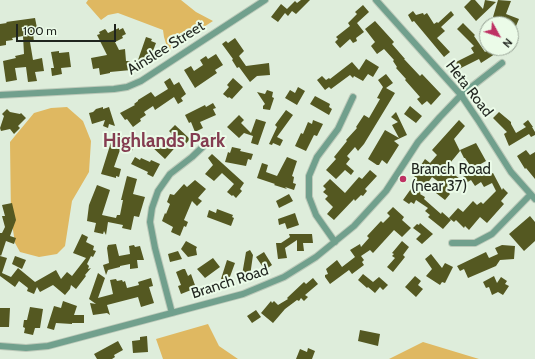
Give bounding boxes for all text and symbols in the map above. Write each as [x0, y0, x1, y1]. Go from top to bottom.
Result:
scale bar [18, 16, 118, 42]
north arrow [479, 16, 519, 56]
street label: Ainslee Street [124, 17, 208, 79]
text: 100 m [23, 23, 57, 38]
text: N [500, 36, 515, 51]
street label: Heta Road [442, 57, 496, 121]
district label: Highlands Park [103, 130, 225, 152]
place label: Branch Road (near 37) [411, 161, 491, 196]
marker: Branch Road (near 37) [398, 174, 408, 184]
street label: Branch Road [189, 261, 271, 303]

